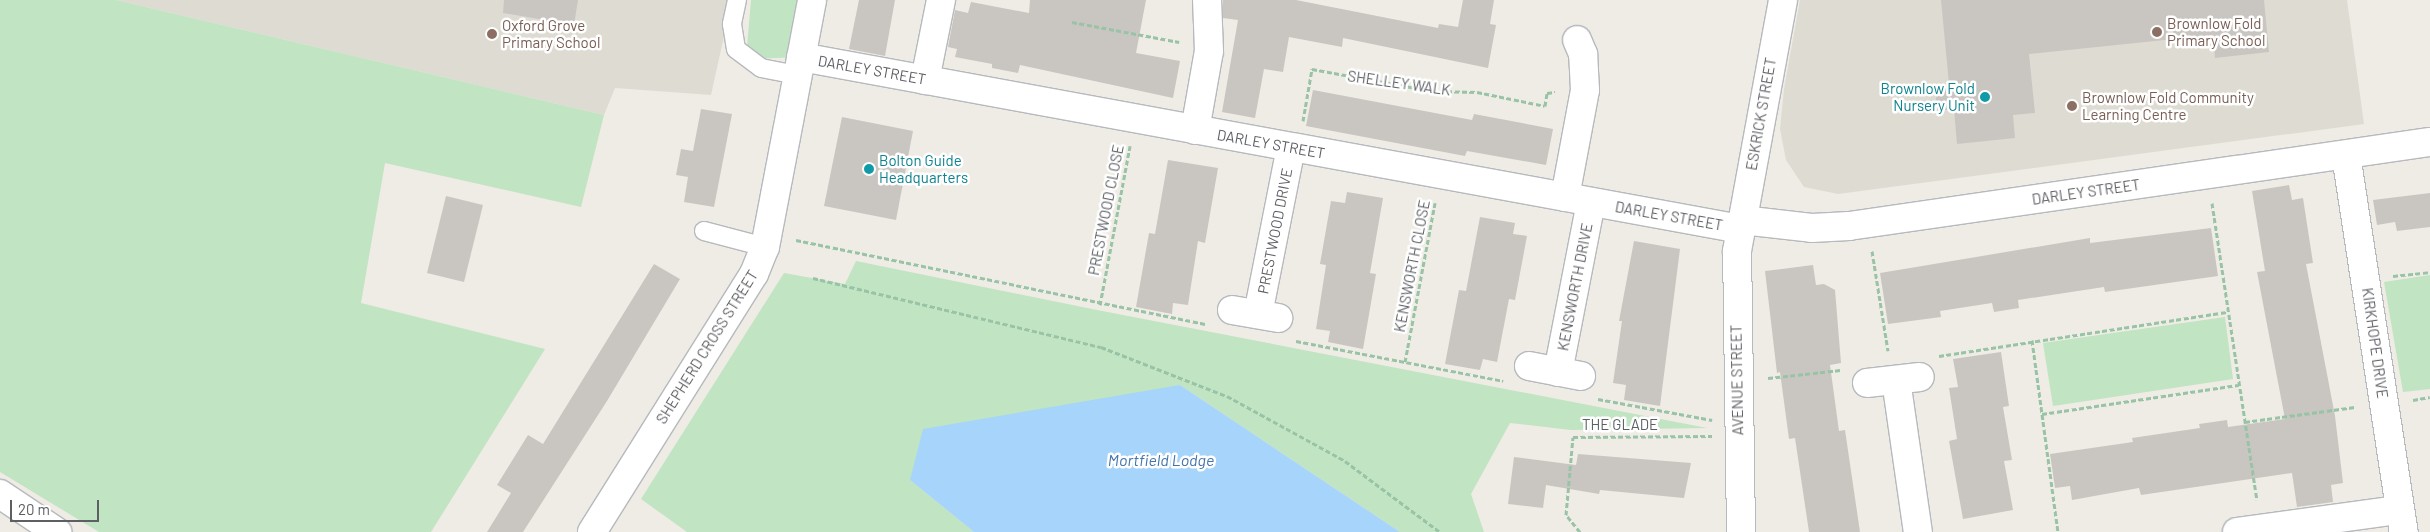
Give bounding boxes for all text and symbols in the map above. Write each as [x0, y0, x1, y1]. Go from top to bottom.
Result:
place label: Brownlow Fold Primary School [2167, 14, 2265, 49]
place label: Oxford Grove Primary School [502, 16, 600, 51]
marker: Brownlow Fold Primary School [2151, 26, 2163, 38]
marker: Oxford Grove Primary School [486, 28, 498, 40]
street label: DARLEY STREET [817, 52, 927, 88]
street label: ESKRICK STREET [1742, 56, 1780, 172]
street label: SHELLEY WALK [1346, 67, 1452, 99]
place label: Brownlow Fold Nursery Unit [1881, 79, 1975, 114]
place label: Brownlow Fold Community Learning Centre [2082, 88, 2254, 123]
marker: Brownlow Fold Nursery Unit [1979, 91, 1991, 103]
marker: Brownlow Fold Community Learning Centre [2066, 100, 2078, 112]
street label: DARLEY STREET [1216, 126, 1326, 162]
street label: PRESTWOOD CLOSE [1085, 143, 1127, 277]
place label: Bolton Guide Headquarters [879, 151, 968, 186]
marker: Bolton Guide Headquarters [863, 163, 875, 175]
street label: PRESTWOOD DRIVE [1254, 166, 1296, 296]
street label: DARLEY STREET [2031, 175, 2141, 209]
street label: KENSWORTH CLOSE [1390, 198, 1434, 334]
street label: DARLEY STREET [1614, 198, 1724, 234]
street label: KENSWORTH DRIVE [1554, 222, 1596, 352]
street label: SHEPHERD CROSS STREET [652, 267, 762, 427]
street label: KIRKHOPE DRIVE [2358, 287, 2392, 399]
street label: AVENUE STREET [1727, 324, 1747, 436]
street label: THE GLADE [1582, 416, 1658, 434]
water label: Mortfield Lodge [1108, 450, 1214, 470]
scale bar [12, 490, 101, 522]
text: 20 m [18, 500, 50, 518]

